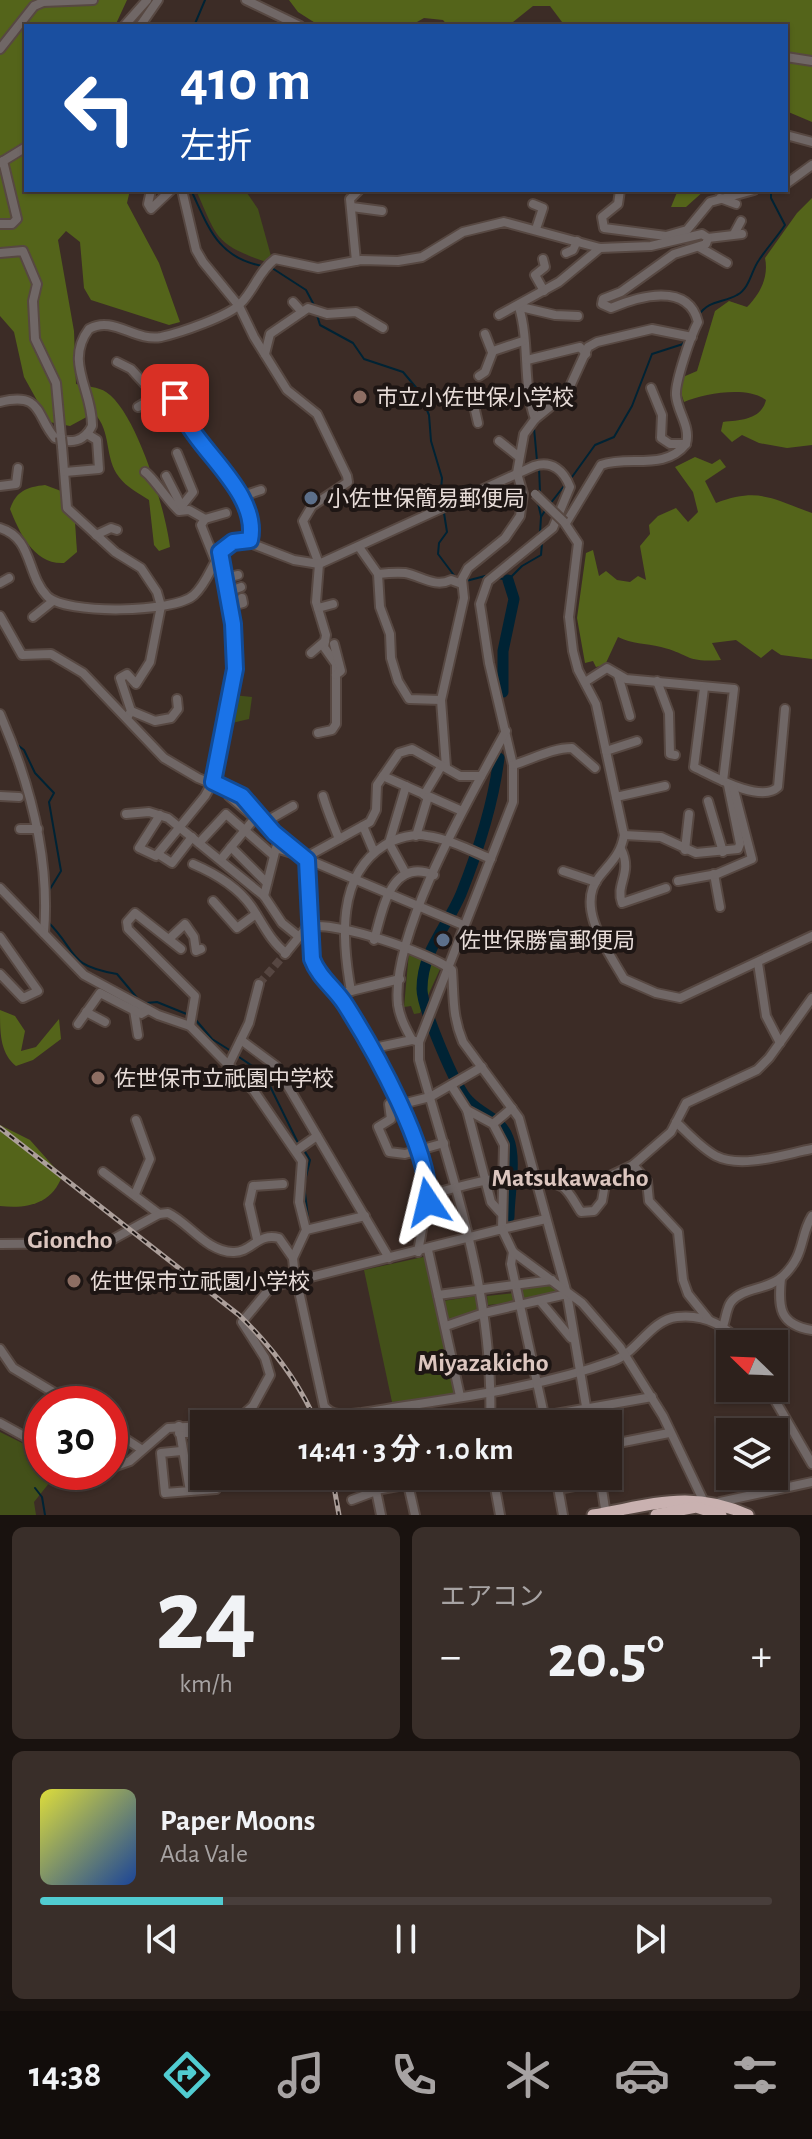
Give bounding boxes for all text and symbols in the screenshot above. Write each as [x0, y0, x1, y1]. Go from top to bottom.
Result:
text: 410 m [180, 54, 311, 110]
icon: left [48, 56, 152, 160]
text: 左折 [180, 129, 252, 165]
pin [141, 364, 209, 432]
icon: arrive [153, 376, 197, 420]
place label: 市立小佐世保小学校 [376, 386, 574, 409]
marker: 市立小佐世保小学校 [351, 388, 369, 406]
place label: 小佐世保簡易郵便局 [327, 487, 525, 510]
marker: 小佐世保簡易郵便局 [302, 489, 320, 507]
place label: 佐世保勝富郵便局 [459, 929, 635, 952]
marker: 佐世保勝富郵便局 [434, 931, 452, 949]
place label: 佐世保市立祇園中学校 [114, 1067, 334, 1090]
marker: 佐世保市立祇園中学校 [89, 1069, 107, 1087]
position arrow [386, 1160, 470, 1244]
district label: Matsukawacho [491, 1165, 649, 1191]
district label: Gioncho [27, 1227, 113, 1253]
place label: 佐世保市立祇園小学校 [90, 1270, 310, 1293]
marker: 佐世保市立祇園小学校 [65, 1272, 83, 1290]
north arrow [716, 1330, 788, 1402]
map controls [716, 1330, 788, 1490]
district label: Miyazakicho [417, 1350, 549, 1376]
speed limit sign: 30 [24, 1386, 128, 1490]
button: layers [716, 1418, 788, 1490]
text: 14:41 · 3 分 · 1.0 km [299, 1435, 513, 1465]
text: 24 [155, 1565, 257, 1669]
text: エアコン [440, 1584, 544, 1610]
text: 20.5° [548, 1628, 664, 1688]
text: − [440, 1635, 461, 1679]
text: + [751, 1635, 772, 1679]
text: km/h [179, 1671, 233, 1697]
text: Paper Moons [160, 1806, 315, 1836]
text: Ada Vale [160, 1841, 248, 1867]
icon: previous [140, 1917, 184, 1961]
icon: pause [384, 1917, 428, 1961]
icon: next [628, 1917, 672, 1961]
icon: directions [159, 2047, 215, 2103]
icon: music [273, 2047, 329, 2103]
icon: phone [386, 2047, 442, 2103]
icon: climate [500, 2047, 556, 2103]
icon: car [614, 2047, 670, 2103]
icon: filters [727, 2047, 783, 2103]
text: 14:38 [29, 2057, 101, 2093]

